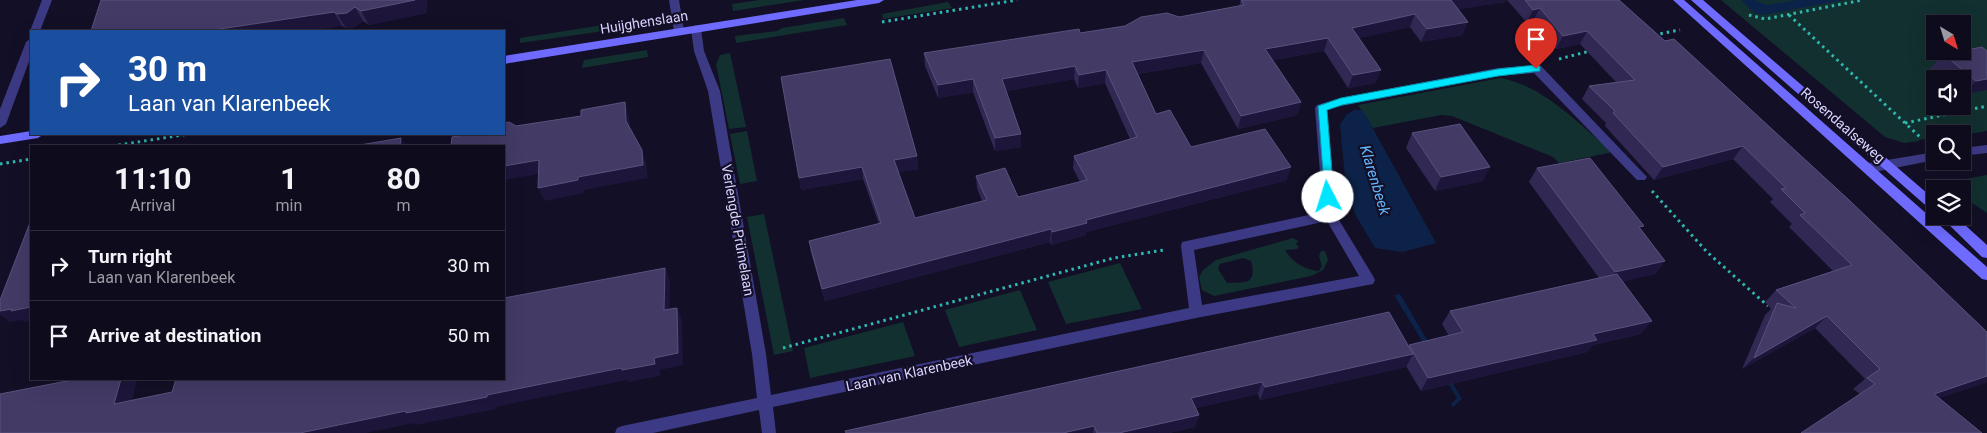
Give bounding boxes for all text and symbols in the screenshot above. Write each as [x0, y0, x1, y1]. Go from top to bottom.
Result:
street label: Huijghenslaan [599, 7, 689, 37]
north arrow [1926, 15, 1971, 60]
map controls [1926, 15, 1971, 225]
pin [1515, 18, 1557, 69]
icon: arrive [1522, 25, 1550, 53]
text: 30 m [128, 49, 207, 90]
icon: right [45, 50, 110, 115]
button: sound [1926, 70, 1971, 115]
street label: Rosendaalseweg [1798, 84, 1888, 166]
text: Laan van Klarenbeek [128, 91, 330, 116]
button: search [1926, 125, 1971, 170]
water label: Klarenbeek [1356, 143, 1394, 218]
text: 11:10 [114, 161, 191, 196]
text: 1 [280, 161, 298, 196]
text: 80 [386, 161, 421, 196]
street label: Verlengde Prümelaan [719, 163, 757, 297]
position arrow [1301, 170, 1353, 222]
button: layers [1926, 180, 1971, 225]
text: Arrival [130, 196, 175, 215]
text: min [276, 196, 302, 215]
text: m [397, 196, 411, 215]
text: Turn right [88, 245, 172, 268]
icon: right [45, 252, 73, 280]
text: 30 m [447, 254, 490, 277]
text: Laan van Klarenbeek [88, 268, 235, 287]
icon: arrive [45, 322, 73, 350]
text: Arrive at destination [88, 324, 261, 347]
text: 50 m [447, 324, 490, 347]
street label: Laan van Klarenbeek [844, 352, 975, 394]

